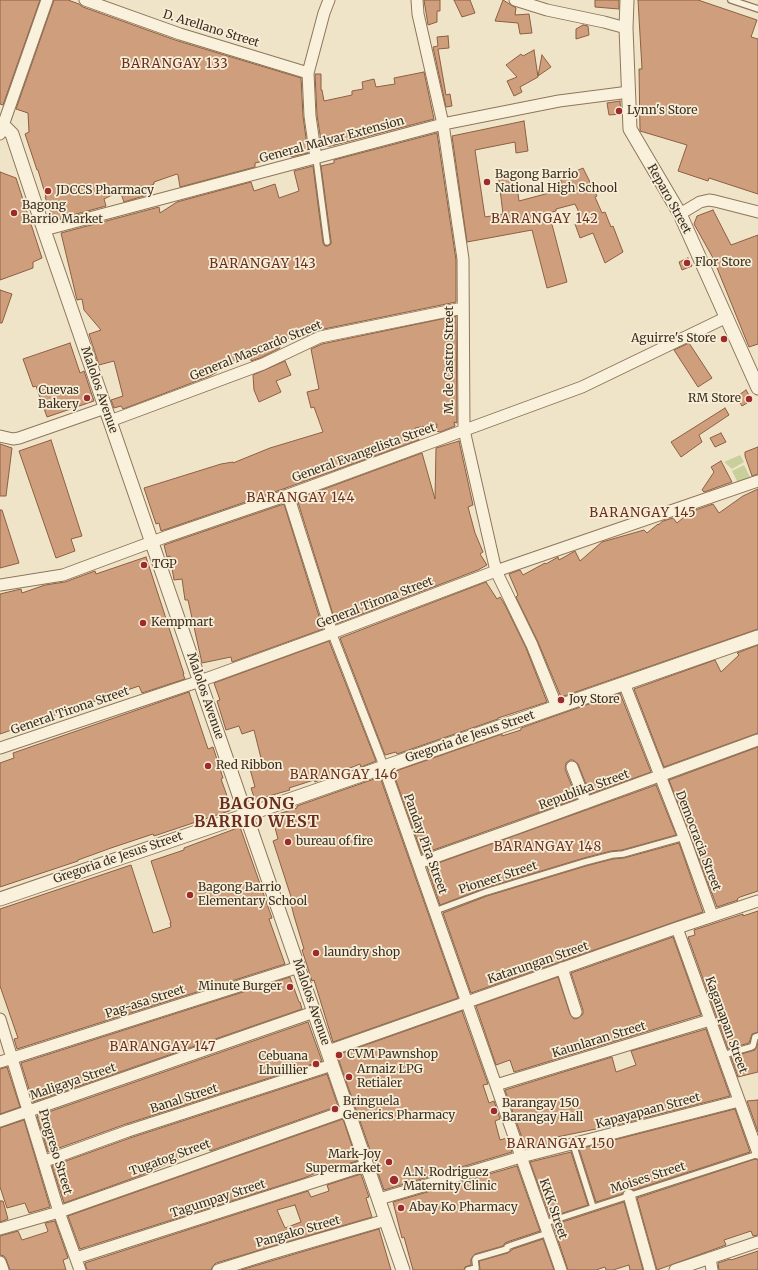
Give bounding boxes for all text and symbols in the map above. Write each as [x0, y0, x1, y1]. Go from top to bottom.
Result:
street label: D. Arellano Street [161, 7, 261, 51]
district label: BARANGAY 133 [121, 56, 229, 72]
place label: Lynn's Store [627, 104, 697, 118]
marker: Lynn's Store [614, 106, 624, 116]
street label: General Malvar Extension [258, 114, 406, 166]
street label: Reparo Street [644, 162, 694, 236]
place label: Bagong Barrio National High School [495, 168, 617, 196]
marker: Bagong Barrio National High School [482, 177, 492, 187]
place label: JDCCS Pharmacy [56, 184, 154, 198]
marker: JDCCS Pharmacy [43, 186, 53, 196]
place label: Bagong Barrio Market [22, 199, 103, 227]
marker: Bagong Barrio Market [9, 208, 19, 218]
district label: BARANGAY 142 [491, 211, 599, 227]
district label: BARANGAY 143 [209, 256, 317, 272]
place label: Flor Store [695, 256, 751, 270]
marker: Flor Store [682, 258, 692, 268]
street label: M. de Castro Street [443, 306, 457, 414]
street label: General Mascardo Street [188, 318, 324, 384]
place label: Aguirre's Store [631, 332, 716, 346]
marker: Aguirre's Store [719, 334, 729, 344]
street label: Malolos Avenue [77, 345, 121, 435]
place label: Cuevas Bakery [38, 384, 79, 412]
place label: RM Store [688, 392, 741, 406]
marker: Cuevas Bakery [82, 393, 92, 403]
marker: RM Store [744, 394, 754, 404]
street label: General Evangelista Street [290, 420, 438, 486]
district label: BARANGAY 144 [247, 490, 355, 506]
district label: BARANGAY 145 [589, 505, 697, 521]
place label: TGP [152, 558, 177, 572]
marker: TGP [139, 560, 149, 570]
street label: General Tirona Street [315, 574, 435, 632]
place label: Kempmart [151, 616, 213, 630]
marker: Kempmart [138, 618, 148, 628]
street label: Malolos Avenue [183, 651, 227, 741]
street label: General Tirona Street [9, 684, 131, 738]
place label: Joy Store [569, 693, 620, 707]
marker: Joy Store [556, 695, 566, 705]
street label: Gregoria de Jesus Street [403, 708, 537, 766]
place label: Red Ribbon [216, 759, 283, 773]
marker: Red Ribbon [203, 761, 213, 771]
district label: BARANGAY 146 [290, 767, 398, 783]
street label: Republika Street [537, 767, 631, 813]
street label: Democracia Street [672, 789, 724, 893]
street label: Panday Pira Street [400, 792, 450, 896]
district label: BAGONG BARRIO WEST [194, 794, 320, 832]
street label: Gregoria de Jesus Street [51, 829, 185, 887]
place label: bureau of fire [296, 835, 373, 849]
marker: bureau of fire [283, 837, 293, 847]
district label: BARANGAY 148 [494, 839, 602, 855]
street label: Pioneer Street [457, 859, 539, 897]
place label: Bagong Barrio Elementary School [198, 881, 307, 909]
marker: Bagong Barrio Elementary School [185, 890, 195, 900]
street label: Katarungan Street [486, 939, 590, 987]
place label: laundry shop [324, 946, 400, 960]
marker: laundry shop [311, 948, 321, 958]
street label: Malolos Avenue [289, 957, 333, 1047]
street label: Kaganapan Street [702, 975, 750, 1075]
place label: Minute Burger [198, 980, 282, 994]
street label: Pag-asa Street [103, 982, 187, 1022]
marker: Minute Burger [285, 982, 295, 992]
street label: Kaunlaran Street [550, 1019, 648, 1061]
district label: BARANGAY 147 [109, 1039, 217, 1055]
place label: CVM Pawnshop [347, 1048, 438, 1062]
place label: Cebuana Lhuillier [259, 1050, 308, 1078]
marker: CVM Pawnshop [334, 1050, 344, 1060]
marker: Cebuana Lhuillier [311, 1059, 321, 1069]
street label: Maligaya Street [28, 1061, 118, 1103]
place label: Arnaiz LPG Retialer [357, 1063, 423, 1091]
marker: Arnaiz LPG Retialer [344, 1072, 354, 1082]
street label: Banal Street [148, 1081, 220, 1117]
street label: Kapayapaan Street [594, 1090, 702, 1132]
place label: Bringuela Generics Pharmacy [343, 1095, 455, 1123]
place label: Barangay 150 Barangay Hall [502, 1097, 583, 1125]
marker: Bringuela Generics Pharmacy [330, 1104, 340, 1114]
marker: Barangay 150 Barangay Hall [489, 1106, 499, 1116]
street label: Progreso Street [35, 1107, 75, 1197]
district label: BARANGAY 150 [506, 1136, 616, 1152]
street label: Tugatog Street [128, 1137, 212, 1179]
place label: Mark-Joy Supermarket [306, 1148, 381, 1176]
marker: Mark-Joy Supermarket [384, 1157, 394, 1167]
street label: Moises Street [609, 1159, 687, 1197]
place label: A.N. Rodriguez Maternity Clinic [403, 1166, 497, 1194]
marker: A.N. Rodriguez Maternity Clinic [388, 1174, 400, 1186]
street label: Tagumpay Street [169, 1177, 267, 1221]
street label: KKK Street [536, 1177, 570, 1241]
place label: Abay Ko Pharmacy [409, 1201, 518, 1215]
marker: Abay Ko Pharmacy [396, 1203, 406, 1213]
street label: Pangako Street [254, 1213, 342, 1251]

